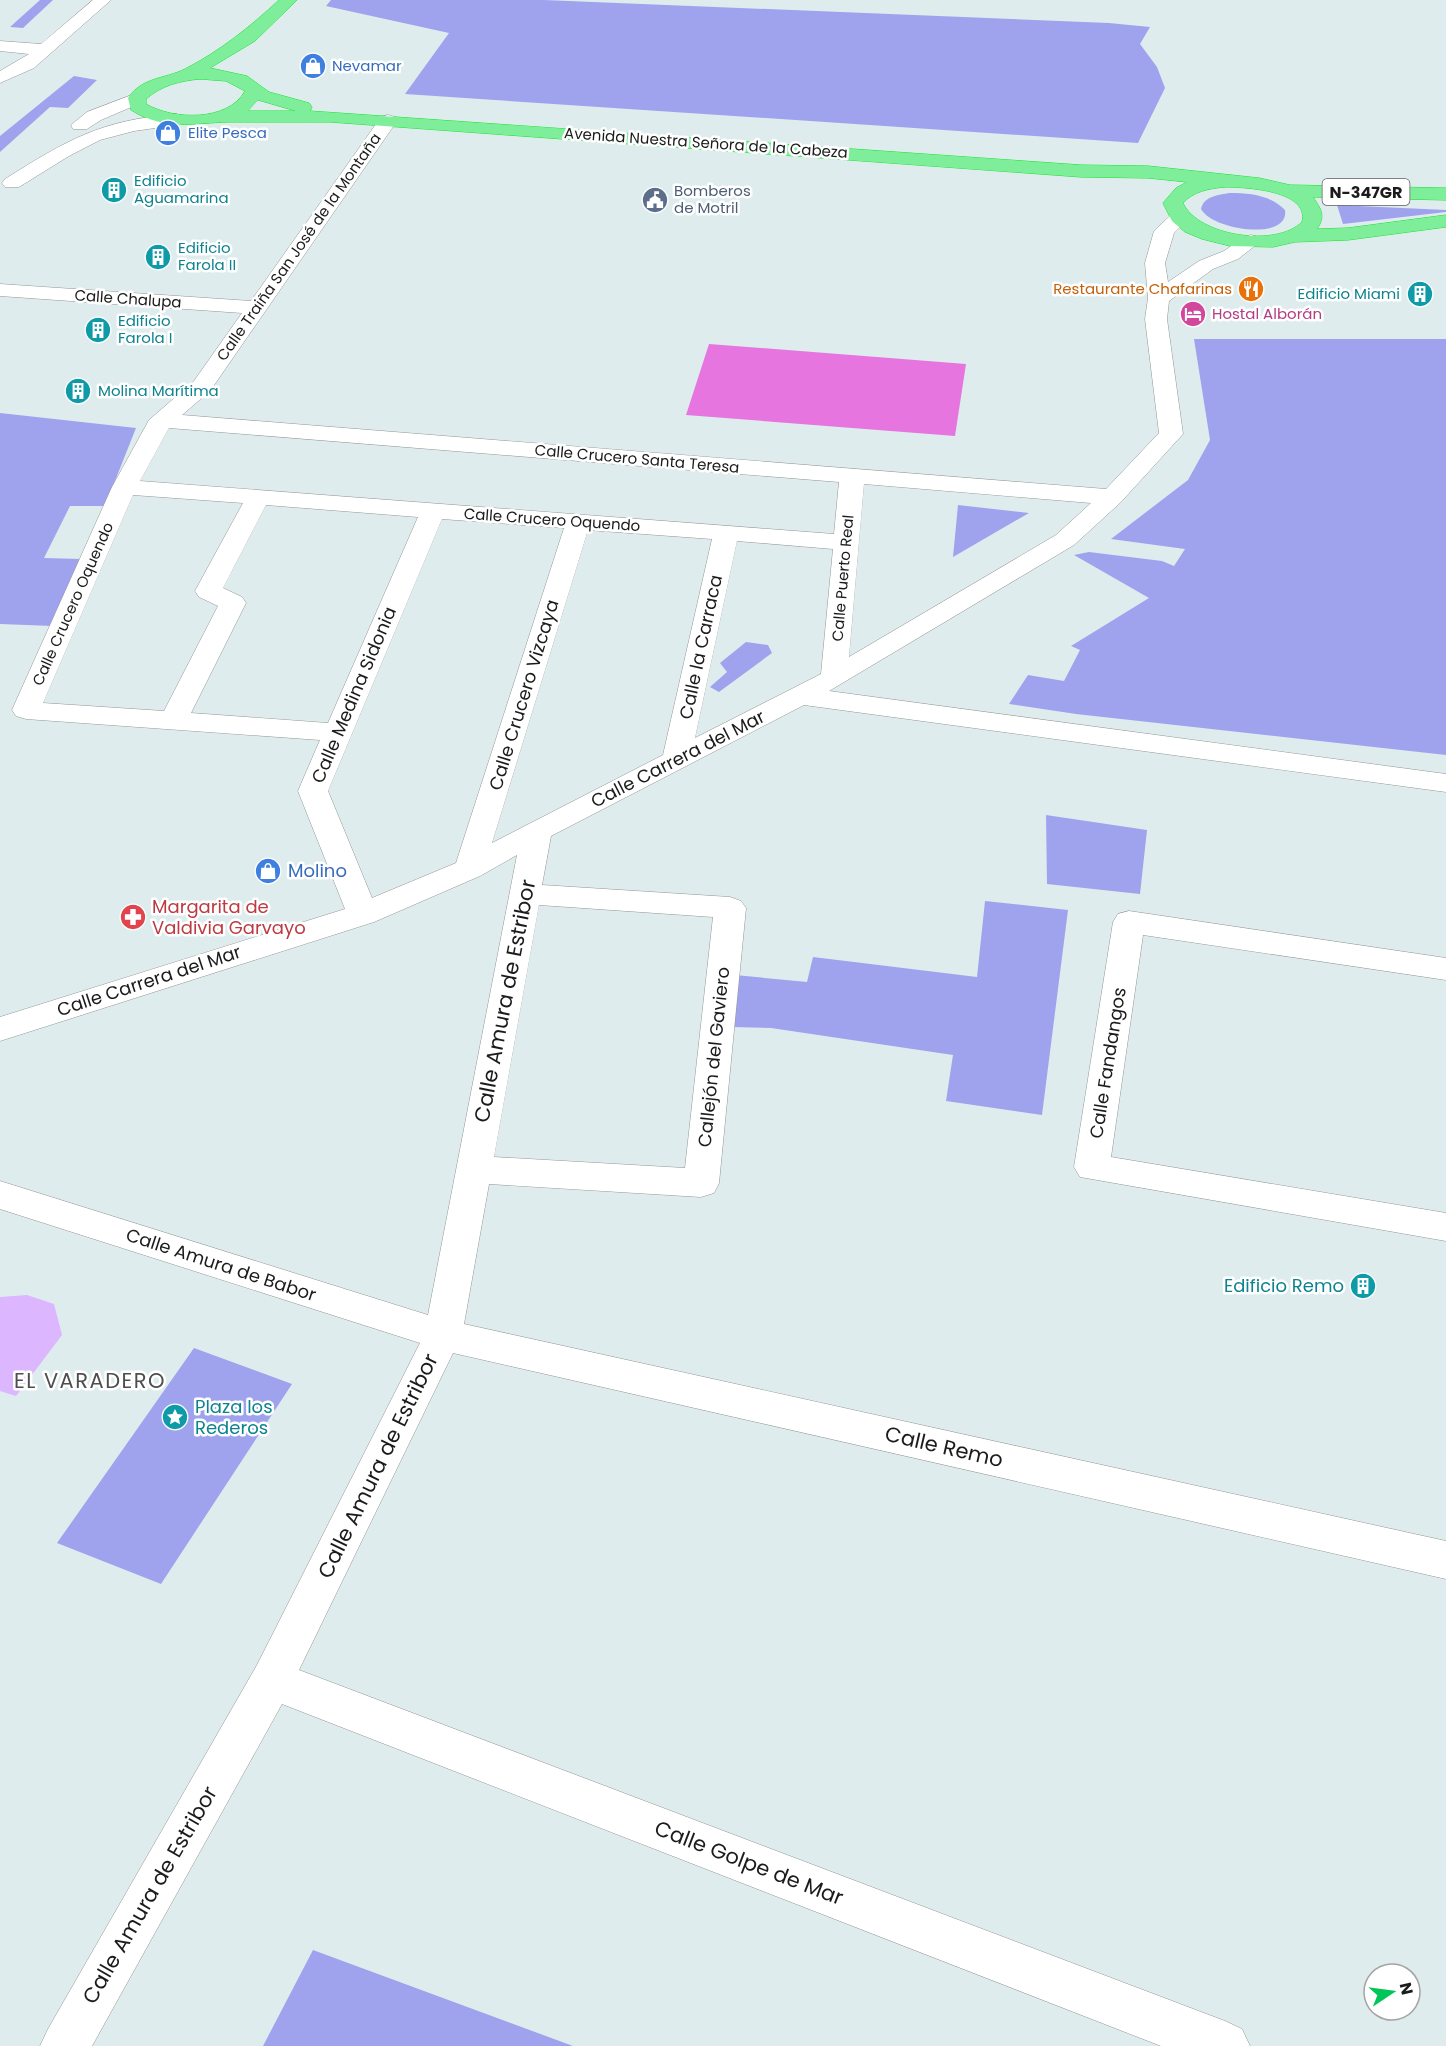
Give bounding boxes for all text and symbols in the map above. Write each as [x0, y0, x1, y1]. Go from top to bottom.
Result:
shop icon: Nevamar [298, 51, 328, 81]
place label: Nevamar [332, 55, 402, 76]
shop icon: Elite Pesca [153, 118, 183, 148]
place label: Elite Pesca [188, 122, 267, 143]
street label: Avenida Nuestra Señora de la Cabeza [563, 122, 849, 163]
street label: Calle Traiña San José de la Montaña [212, 129, 386, 365]
place label: Edificio Aguamarina [134, 170, 229, 208]
building icon: Edificio Aguamarina [99, 175, 129, 205]
road number: N-347GR [1322, 179, 1410, 205]
place label: Bomberos de Motril [674, 180, 751, 218]
public building icon: Bomberos de Motril [640, 185, 670, 215]
place label: Edificio Farola II [178, 237, 236, 275]
building icon: Edificio Farola II [143, 242, 173, 272]
restaurant icon: Restaurante Chafarinas [1236, 274, 1266, 304]
place label: Restaurante Chafarinas [1053, 278, 1232, 299]
building icon: Edificio Miami [1405, 279, 1435, 309]
place label: Edificio Miami [1298, 283, 1400, 304]
street label: Calle Chalupa [74, 284, 182, 313]
hotel icon: Hostal Alborán [1178, 299, 1208, 329]
place label: Hostal Alborán [1212, 303, 1322, 324]
place label: Edificio Farola I [118, 310, 172, 348]
building icon: Edificio Farola I [83, 315, 113, 345]
building icon: Molina Marítima [63, 376, 93, 406]
place label: Molina Marítima [98, 380, 219, 401]
street label: Calle Crucero Santa Teresa [534, 439, 740, 478]
street label: Calle Crucero Oquendo [463, 503, 641, 536]
street label: Calle Puerto Real [827, 514, 858, 642]
street label: Calle Crucero Oquendo [27, 519, 118, 689]
street label: Calle la Carraca [673, 572, 728, 721]
street label: Calle Crucero Vizcaya [483, 596, 564, 793]
street label: Calle Medina Sidonia [305, 603, 402, 787]
street label: Calle Carrera del Mar [586, 704, 769, 813]
shop icon: Molino [253, 856, 283, 886]
place label: Molino [288, 858, 347, 883]
street label: Calle Amura de Estribor [467, 877, 542, 1125]
place label: Margarita de Valdivia Garvayo [152, 894, 306, 940]
pharmacy icon: Margarita de Valdivia Garvayo [118, 902, 148, 932]
street label: Calle Carrera del Mar [54, 939, 244, 1022]
street label: Callejón del Gaviero [692, 966, 735, 1148]
street label: Calle Fandangos [1083, 986, 1132, 1140]
street label: Calle Amura de Babor [123, 1222, 320, 1307]
building icon: Edificio Remo [1348, 1271, 1378, 1301]
place label: Edificio Remo [1224, 1273, 1344, 1298]
street label: Calle Amura de Estribor [310, 1348, 445, 1583]
district label: EL VARADERO [14, 1366, 166, 1395]
place label: Plaza los Rederos [195, 1394, 273, 1440]
place icon: Plaza los Rederos [160, 1402, 190, 1432]
street label: Calle Remo [882, 1419, 1006, 1474]
street label: Calle Amura de Estribor [75, 1780, 224, 2009]
street label: Calle Golpe de Mar [651, 1813, 848, 1912]
north arrow [1362, 1962, 1422, 2022]
text: N [1394, 1980, 1419, 1997]

